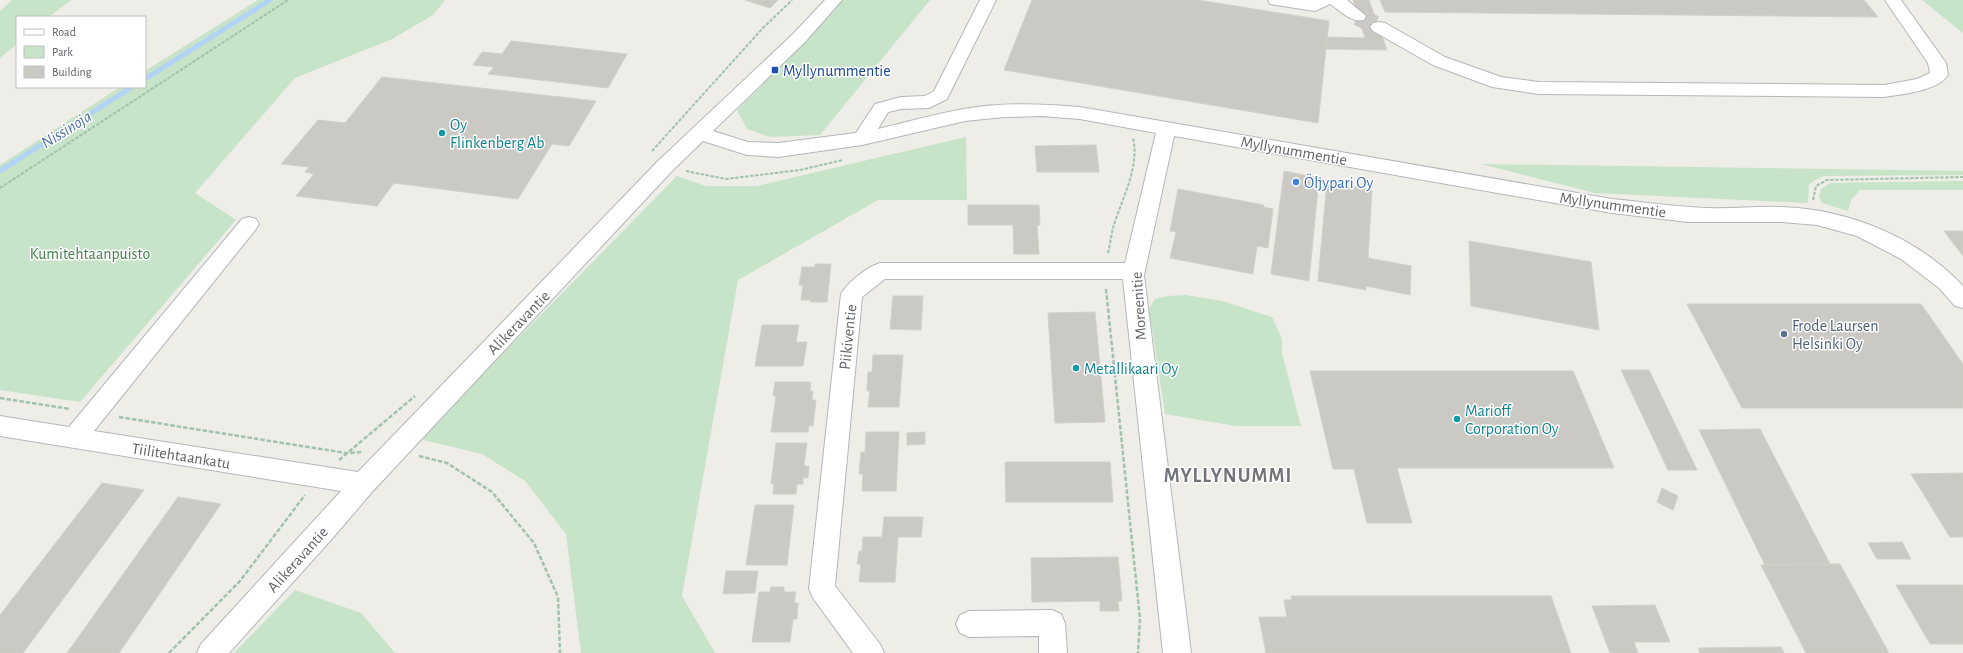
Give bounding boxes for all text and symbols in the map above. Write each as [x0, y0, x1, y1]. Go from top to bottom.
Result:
legend [16, 16, 146, 88]
text: Road [52, 26, 76, 38]
text: Park [52, 46, 73, 58]
place label: Myllynummentie [783, 63, 891, 80]
marker: Myllynummentie [770, 65, 780, 75]
text: Building [52, 66, 92, 78]
water label: Nissinoja [38, 107, 95, 152]
place label: Oy Flinkenberg Ab [450, 117, 544, 151]
marker: Oy Flinkenberg Ab [437, 128, 447, 138]
street label: Myllynummentie [1239, 134, 1348, 169]
place label: Öljypari Oy [1304, 173, 1373, 192]
marker: Öljypari Oy [1291, 177, 1301, 187]
street label: Myllynummentie [1558, 190, 1667, 221]
park label: Kumitehtaanpuisto [30, 246, 150, 262]
street label: Moreenitie [1129, 271, 1149, 341]
street label: Alikeravantie [484, 288, 553, 358]
street label: Piikiventie [837, 304, 859, 371]
place label: Frode Laursen Helsinki Oy [1792, 318, 1878, 353]
marker: Frode Laursen Helsinki Oy [1779, 329, 1789, 339]
place label: Metallikaari Oy [1084, 361, 1178, 378]
marker: Metallikaari Oy [1071, 363, 1081, 373]
place label: Marioff Corporation Oy [1465, 403, 1559, 438]
marker: Marioff Corporation Oy [1452, 414, 1462, 424]
street label: Tiilitehtaankatu [130, 440, 231, 472]
district label: MYLLYNUMMI [1164, 466, 1292, 486]
street label: Alikeravantie [264, 524, 331, 596]

